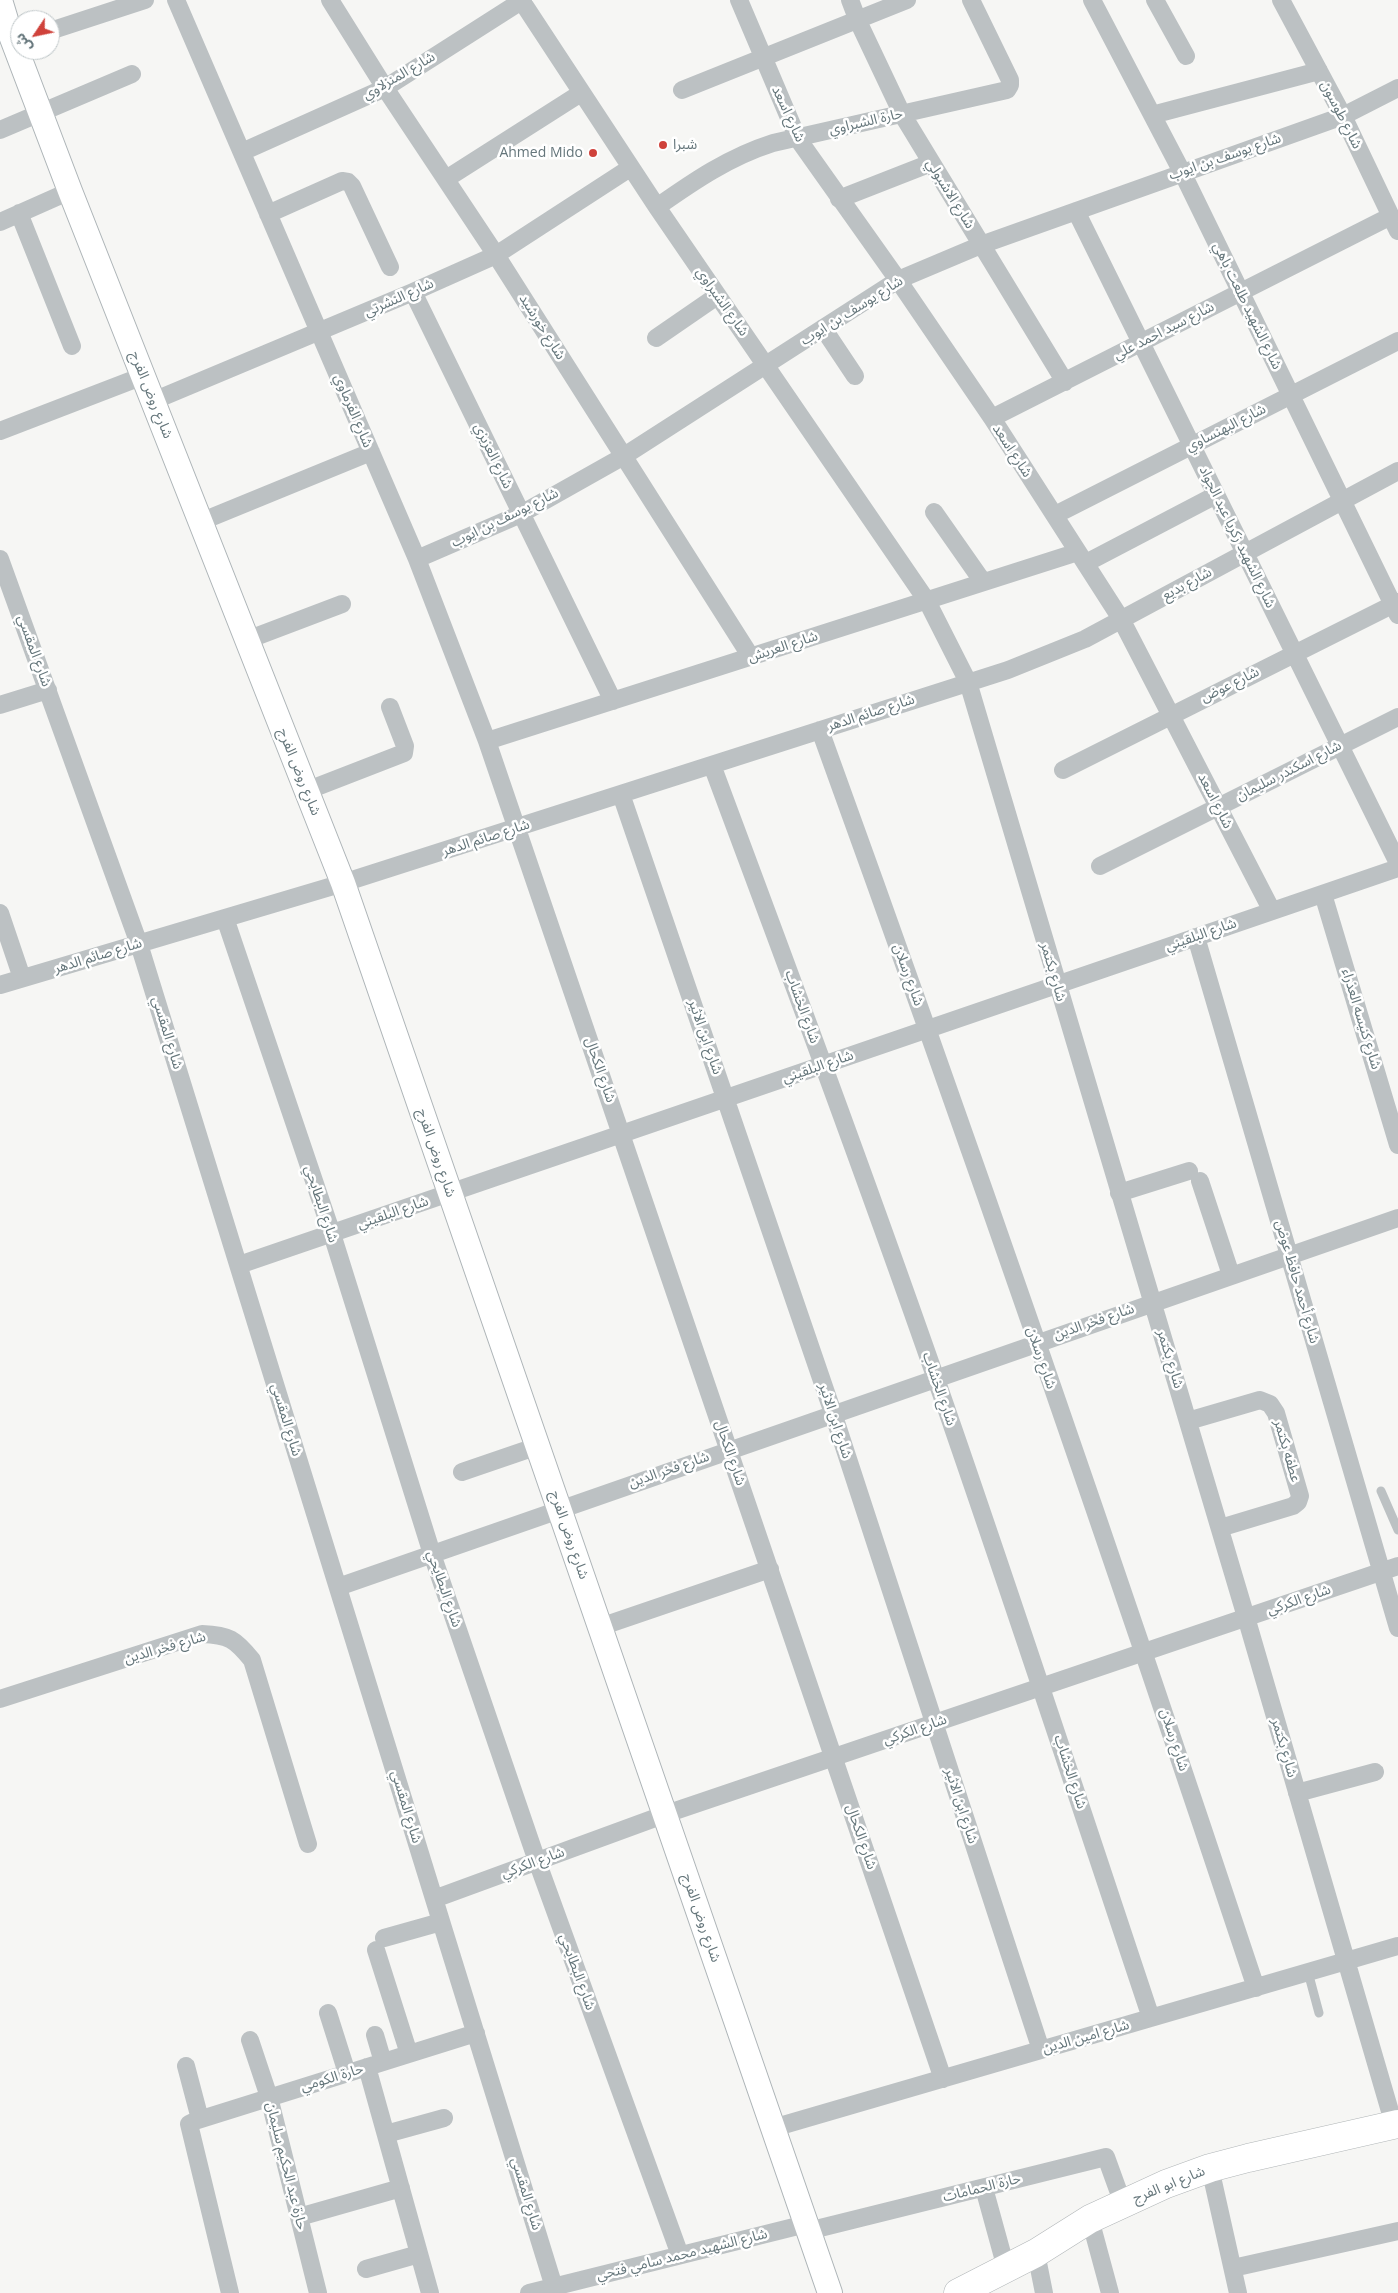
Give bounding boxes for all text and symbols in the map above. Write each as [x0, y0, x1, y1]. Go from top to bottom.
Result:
north arrow [10, 10, 60, 60]
text: ش [10, 30, 36, 56]
street label: شارع المنزلاوي [360, 48, 438, 104]
street label: شارع طوسون [1317, 78, 1365, 152]
street label: شارع اسعد [768, 83, 808, 145]
street label: حارة الشبراوي [827, 105, 905, 139]
street label: شارع يوسف بن ايوب [1167, 130, 1283, 184]
place label: شبرا [673, 137, 697, 153]
marker: شبرا [657, 139, 669, 151]
place label: Ahmed Mido [499, 145, 583, 161]
marker: Ahmed Mido [587, 147, 599, 159]
street label: شارع الاشبولي [922, 156, 978, 232]
street label: شارع الشهيد طلعت باهي [1209, 240, 1285, 372]
street label: شارع الشبراوي [692, 264, 752, 340]
street label: شارع يوسف بن ايوب [798, 273, 906, 349]
street label: شارع النشرتي [362, 275, 436, 321]
street label: شارع خورشيد [515, 291, 569, 363]
street label: شارع سيد احمد علي [1111, 298, 1217, 364]
street label: شارع روض الفرج [126, 349, 176, 441]
street label: شارع الفرماوي [330, 372, 376, 450]
street label: شارع البهنساوي [1183, 401, 1269, 455]
street label: شارع العزيزي [470, 421, 516, 491]
street label: شارع اسعد [989, 421, 1035, 481]
street label: شارع الشهيد زكريا عبد الجواد [1195, 463, 1279, 611]
street label: شارع يوسف بن ايوب [449, 485, 561, 551]
street label: شارع بديع [1159, 564, 1215, 604]
street label: شارع المقسي [13, 613, 55, 689]
street label: شارع العريش [746, 628, 820, 666]
street label: شارع عوض [1198, 664, 1262, 706]
street label: شارع صائم الدهر [825, 691, 917, 735]
street label: شارع روض الفرج [274, 726, 324, 818]
street label: شارع اسكندر سليمان [1234, 737, 1344, 805]
street label: شارع اسعد [1194, 770, 1236, 832]
street label: شارع صائم الدهر [440, 816, 532, 860]
street label: شارع البلقيني [1163, 915, 1239, 955]
street label: شارع صائم الدهر [52, 935, 144, 977]
street label: شارع بكتمر [1037, 941, 1069, 1003]
street label: شارع رسلان [889, 942, 927, 1008]
street label: شارع كنيسه العذراء [1338, 967, 1384, 1071]
street label: شارع الخشاب [781, 968, 823, 1046]
street label: شارع المقسي [148, 995, 186, 1071]
street label: شارع ابن الاثير [684, 997, 726, 1077]
street label: شارع الكحال [581, 1035, 619, 1105]
street label: شارع البلقيني [780, 1047, 856, 1087]
street label: شارع روض الفرج [413, 1106, 459, 1200]
street label: شارع البطايحي [301, 1163, 341, 1245]
street label: شارع البلقيني [355, 1193, 431, 1233]
street label: شارع أحمد حافظ عوض [1271, 1218, 1323, 1346]
street label: شارع فخر الدين [1052, 1300, 1136, 1344]
street label: شارع رسلان [1023, 1325, 1059, 1391]
street label: شارع بكتمر [1153, 1328, 1187, 1390]
street label: شارع الخشاب [919, 1350, 959, 1428]
street label: شارع ابن الاثير [815, 1381, 855, 1461]
street label: شارع المقسي [267, 1382, 305, 1458]
street label: شارع الكحال [711, 1418, 749, 1488]
street label: عطفه بكتمر [1270, 1418, 1304, 1484]
street label: شارع فخر الدين [627, 1448, 711, 1492]
street label: شارع روض الفرج [546, 1488, 592, 1582]
street label: شارع البطايحي [423, 1548, 465, 1630]
street label: شارع الكركي [1265, 1581, 1333, 1619]
street label: شارع فخر الدين [122, 1628, 208, 1668]
street label: شارع رسلان [1156, 1707, 1192, 1773]
street label: شارع الكركي [881, 1711, 949, 1749]
street label: شارع بكتمر [1268, 1717, 1300, 1779]
street label: شارع الخشاب [1050, 1733, 1090, 1811]
street label: شارع ابن الاثير [941, 1766, 981, 1846]
street label: شارع المقسي [387, 1769, 425, 1845]
street label: شارع الكحال [842, 1802, 880, 1872]
street label: شارع الكركي [499, 1844, 567, 1882]
street label: شارع روض الفرج [678, 1871, 724, 1965]
street label: شارع البطايحي [555, 1931, 599, 2013]
street label: شارع امين الدين [1041, 2017, 1131, 2057]
street label: حارة الكومي [299, 2061, 365, 2095]
street label: حارة عبد الحكيم سليمان [262, 2100, 310, 2232]
street label: شارع المقسي [507, 2156, 545, 2232]
street label: شارع ابو الفرج [1130, 2163, 1208, 2207]
street label: حارة الحمامات [941, 2170, 1023, 2206]
street label: شارع الشهيد محمد سامي فتحي [595, 2226, 769, 2284]

